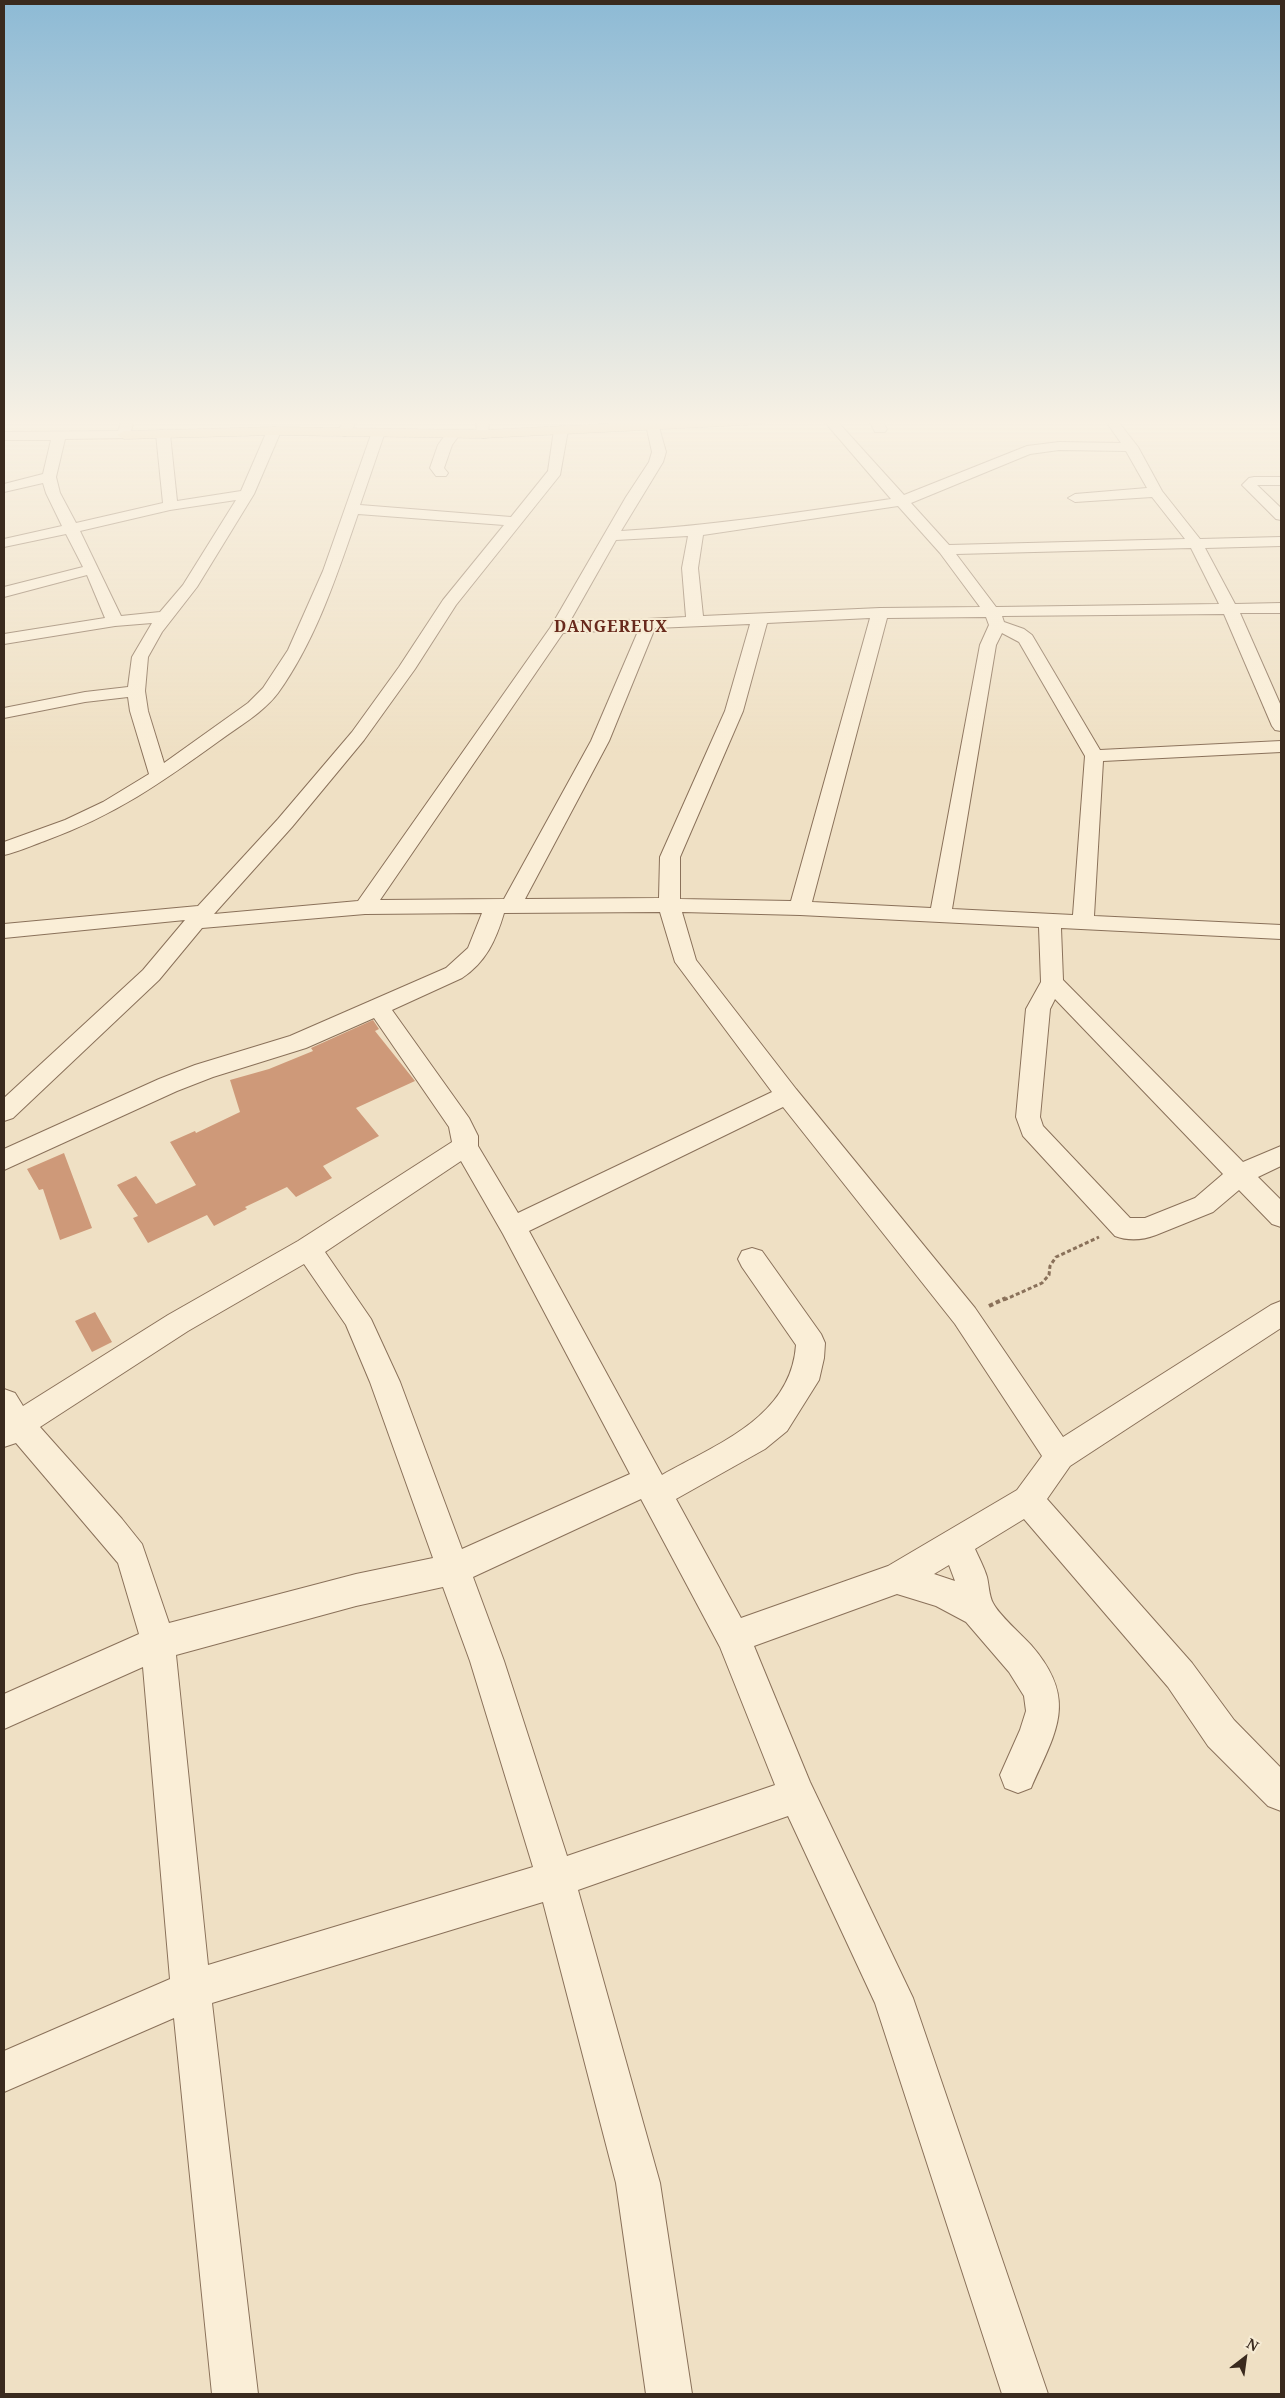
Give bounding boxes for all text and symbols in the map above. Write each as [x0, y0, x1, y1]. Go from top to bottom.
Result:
district label: DANGEREUX [553, 617, 669, 637]
north arrow [1220, 2333, 1270, 2383]
text: N [1243, 2334, 1262, 2356]

